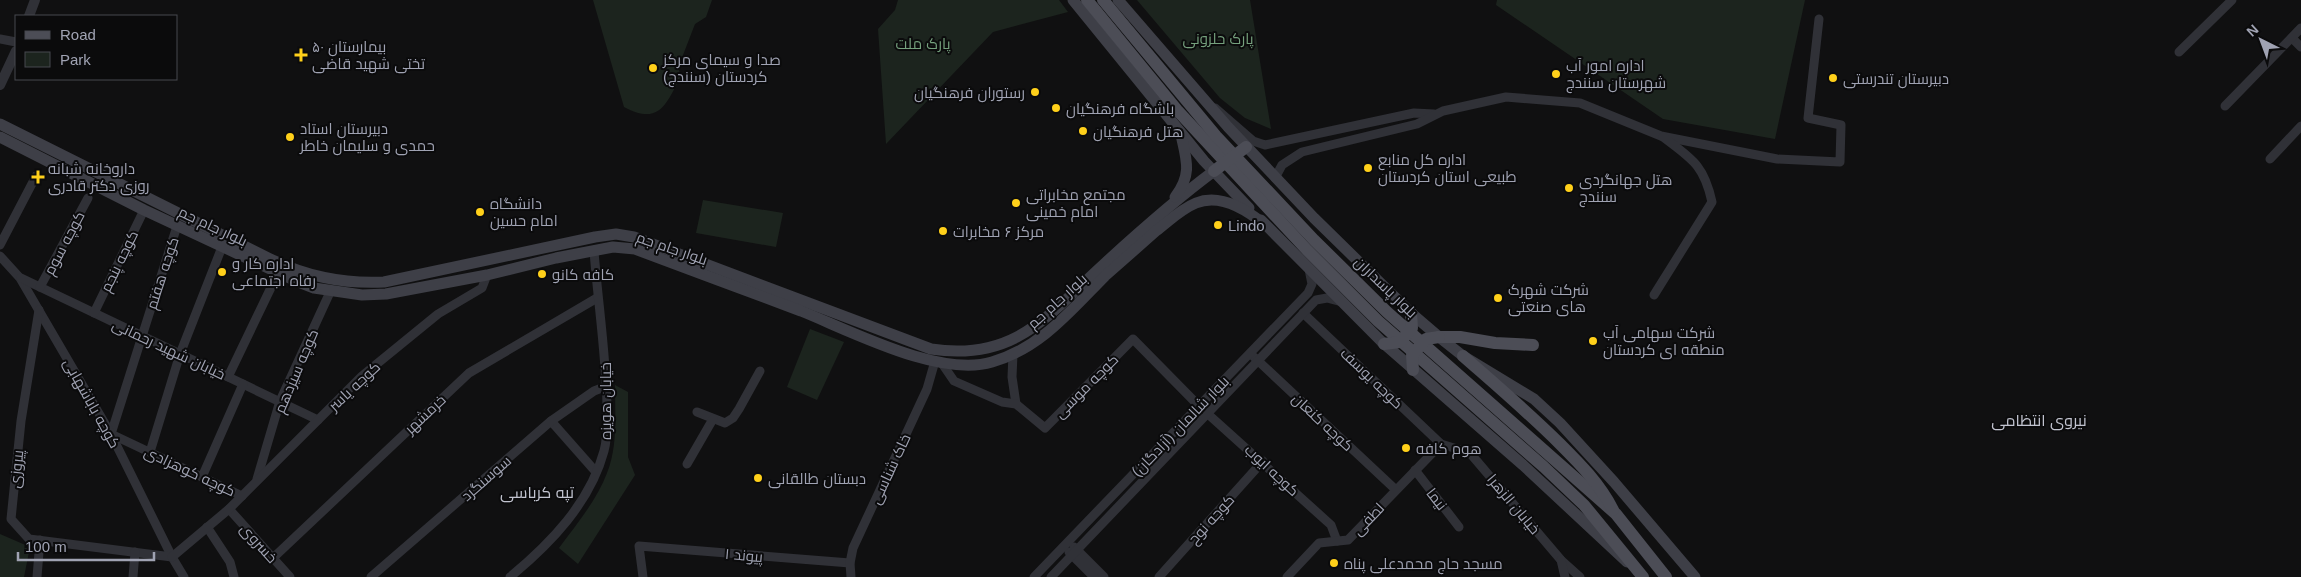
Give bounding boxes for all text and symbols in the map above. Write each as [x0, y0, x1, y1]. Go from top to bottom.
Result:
legend [15, 15, 178, 80]
north arrow [2236, 15, 2286, 65]
text: N [2243, 21, 2261, 40]
text: Road [60, 26, 96, 43]
park label: پارک حلزونی [1182, 30, 1254, 49]
park label: پارک ملت [896, 35, 950, 54]
place label: بیمارستان ۵۰ تختی شهید قاضی [312, 38, 425, 74]
marker: بیمارستان ۵۰ تختی شهید قاضی [294, 48, 308, 62]
text: Park [60, 51, 91, 68]
place label: صدا و سیمای مرکز کردستان (سنندج) [662, 51, 781, 88]
place label: اداره امور آب شهرستان سنندج [1566, 57, 1666, 94]
marker: صدا و سیمای مرکز کردستان (سنندج) [647, 62, 659, 74]
marker: اداره امور آب شهرستان سنندج [1550, 68, 1562, 80]
place label: دبیرستان تندرستی [1843, 70, 1949, 89]
marker: دبیرستان تندرستی [1827, 72, 1839, 84]
place label: رستوران فرهنگیان [914, 84, 1025, 103]
marker: رستوران فرهنگیان [1029, 86, 1041, 98]
place label: باشگاه فرهنگیان [1066, 100, 1174, 119]
marker: باشگاه فرهنگیان [1050, 102, 1062, 114]
place label: دبیرستان استاد حمدی و سلیمان خاطر [299, 120, 435, 156]
place label: هتل فرهنگیان [1093, 123, 1183, 142]
marker: هتل فرهنگیان [1077, 125, 1089, 137]
marker: دبیرستان استاد حمدی و سلیمان خاطر [284, 131, 296, 143]
place label: اداره کل منابع طبیعی استان کردستان [1378, 151, 1517, 187]
place label: داروخانه شبانه روزی دکتر قادری [48, 160, 150, 196]
marker: اداره کل منابع طبیعی استان کردستان [1362, 162, 1374, 174]
marker: داروخانه شبانه روزی دکتر قادری [32, 171, 44, 183]
place label: هتل جهانگردی سنندج [1579, 171, 1672, 208]
marker: هتل جهانگردی سنندج [1563, 182, 1575, 194]
place label: مجتمع مخابراتی امام خمینی [1026, 186, 1126, 222]
place label: دانشگاه امام حسین [490, 195, 558, 231]
marker: مجتمع مخابراتی امام خمینی [1010, 197, 1022, 209]
street label: بلوار جام جم [175, 203, 250, 251]
marker: دانشگاه امام حسین [474, 206, 486, 218]
street label: کوچه سوم [40, 208, 90, 279]
place label: Lindo [1228, 217, 1265, 234]
marker: Lindo [1212, 219, 1224, 231]
place label: مرکز ۶ مخابرات [953, 223, 1044, 241]
marker: مرکز ۶ مخابرات [937, 225, 949, 237]
street label: کوچه پنجم [97, 227, 143, 296]
street label: بلوار جام جم [634, 228, 710, 270]
street label: کوچه هفتم [142, 235, 184, 312]
street label: بلوار پاسداران [1350, 253, 1421, 322]
place label: اداره کار و رفاه اجتماعی [232, 255, 316, 291]
marker: اداره کار و رفاه اجتماعی [216, 266, 228, 278]
place label: کافه کانو [552, 266, 614, 284]
marker: کافه کانو [536, 268, 548, 280]
street label: بلوار جام جم [1024, 270, 1092, 334]
place label: شرکت شهرک های صنعتی [1508, 281, 1589, 317]
marker: شرکت شهرک های صنعتی [1492, 292, 1504, 304]
street label: خیابان شهید رحمانی [109, 315, 228, 384]
place label: شرکت سهامی آب منطقه ای کردستان [1603, 324, 1725, 360]
street label: کوچه سیزدهم [271, 326, 323, 416]
marker: شرکت سهامی آب منطقه ای کردستان [1587, 335, 1599, 347]
street label: کوچه یوسف [1336, 344, 1407, 413]
street label: کوچه موسی [1051, 351, 1123, 423]
street label: کوچه باباشهابی [59, 355, 124, 452]
street label: کوچه یاسر [324, 358, 385, 416]
street label: خیابان هویزه [597, 362, 616, 440]
street label: بلوار شالمان (آزادگان) [1128, 372, 1234, 481]
street label: کوچه کنعان [1288, 390, 1357, 456]
street label: خرمشهر [400, 391, 450, 439]
district label: نیروی انتظامی [1991, 412, 2087, 431]
street label: خاک شناسی [866, 431, 915, 508]
place label: هوم کافه [1416, 440, 1482, 459]
street label: کوچه ایوب [1240, 441, 1303, 501]
street label: کوچه کوهزادی [141, 442, 238, 501]
marker: هوم کافه [1400, 442, 1412, 454]
street label: پیروزی [6, 449, 28, 489]
street label: سوسنگرد [458, 452, 515, 505]
place label: دبستان طالقانی [768, 470, 866, 489]
street label: خیابان الزهرا [1483, 471, 1544, 539]
marker: دبستان طالقانی [752, 472, 764, 484]
district label: تپه کرباسی [500, 484, 575, 503]
street label: نیما [1423, 485, 1451, 513]
street label: کوچه نوح [1184, 491, 1240, 549]
street label: لطفی [1349, 499, 1389, 540]
street label: خسروی [235, 520, 281, 568]
scale bar [18, 530, 154, 562]
text: 100 m [25, 538, 67, 555]
street label: پیوند ۱ [724, 545, 764, 567]
place label: مسجد حاج محمدعلی پناه [1344, 555, 1503, 575]
marker: مسجد حاج محمدعلی پناه [1328, 557, 1340, 569]

